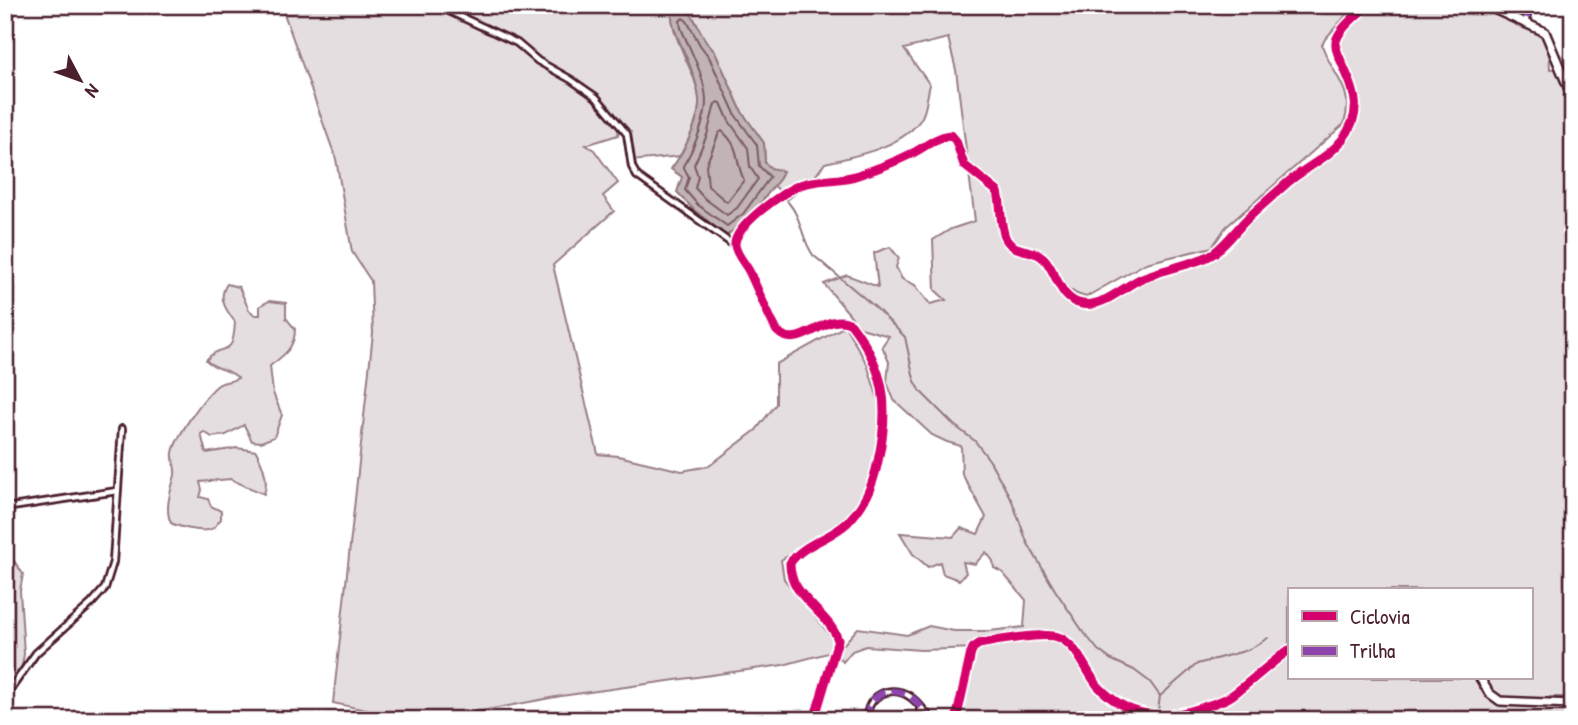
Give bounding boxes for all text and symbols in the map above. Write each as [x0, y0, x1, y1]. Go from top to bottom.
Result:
north arrow [46, 46, 116, 116]
text: N [80, 79, 106, 103]
legend [1288, 588, 1532, 680]
text: Ciclovia [1350, 602, 1410, 631]
text: Trilha [1350, 636, 1395, 665]

